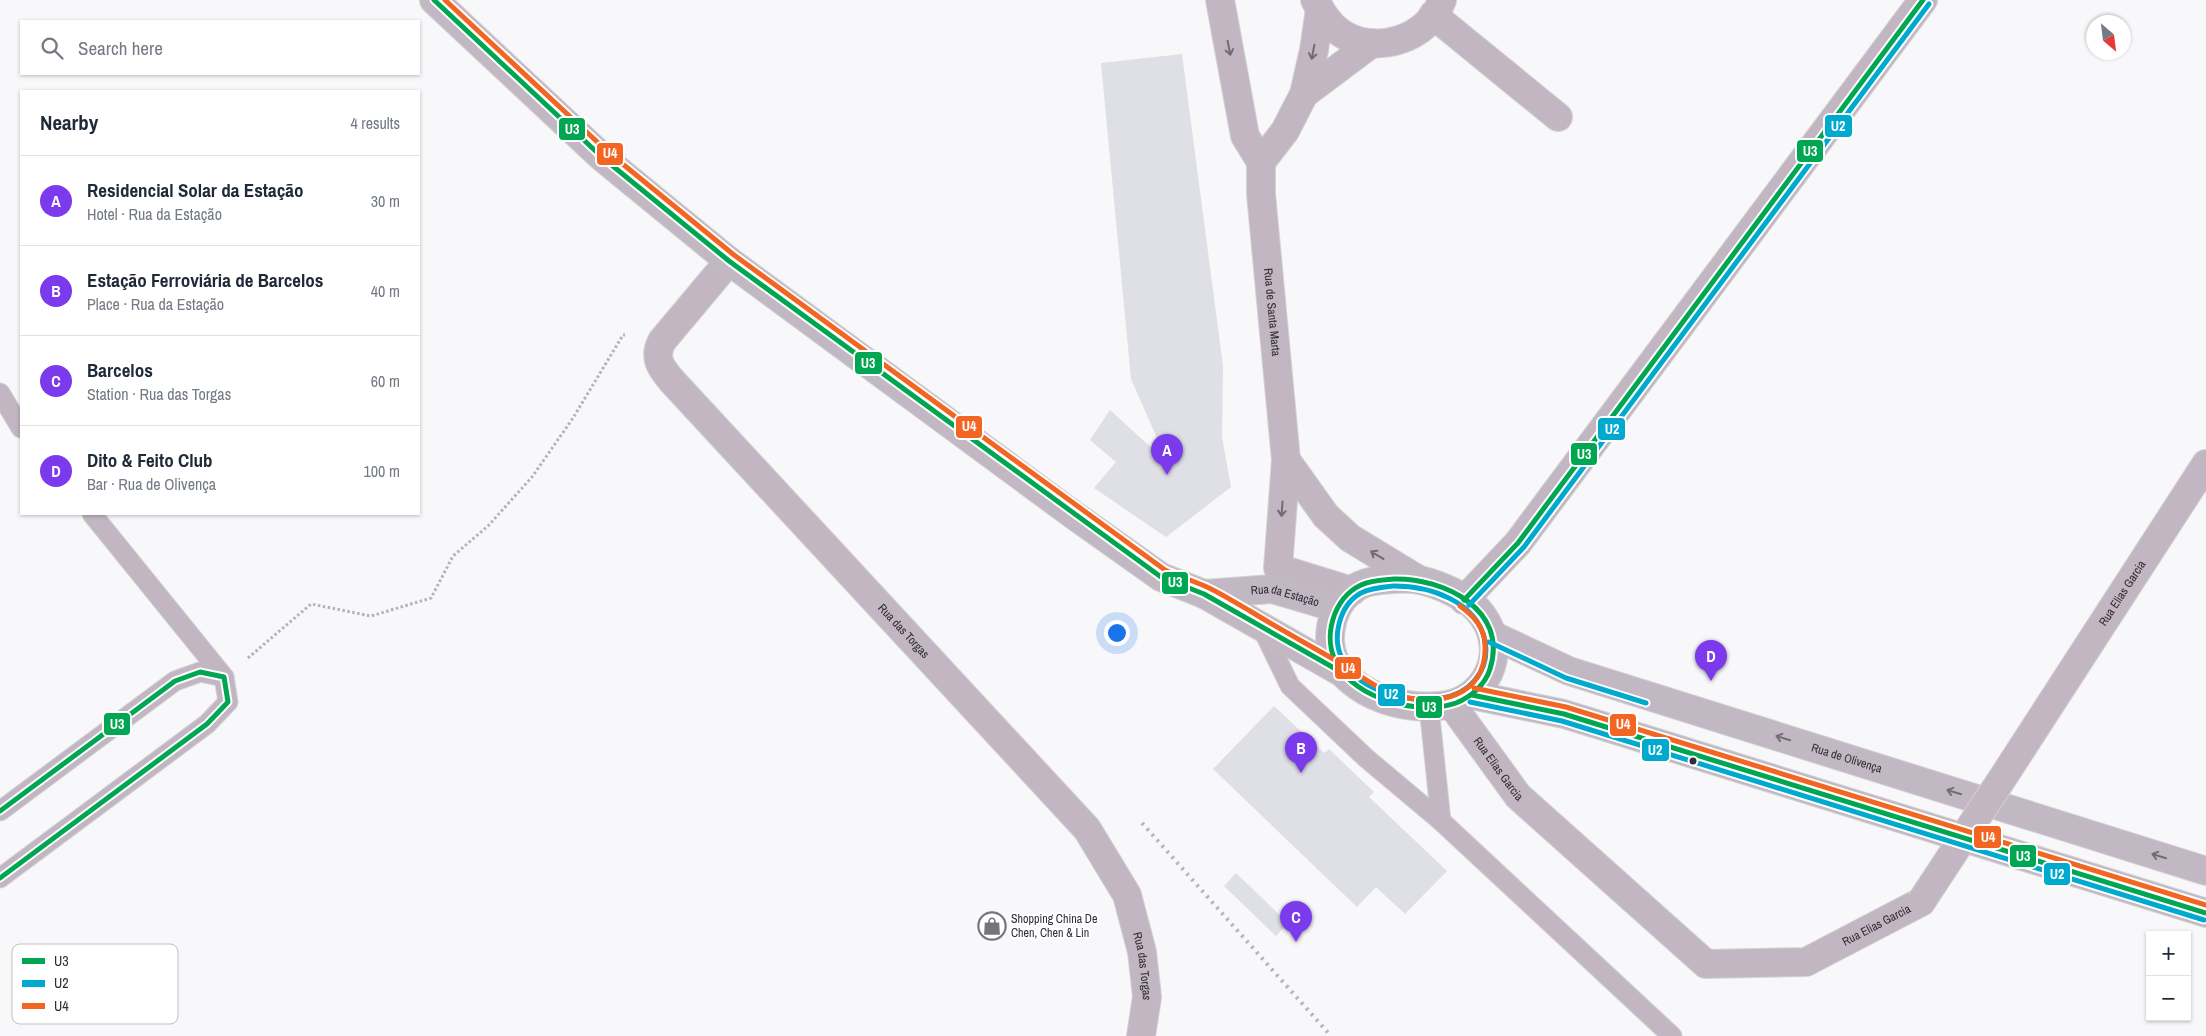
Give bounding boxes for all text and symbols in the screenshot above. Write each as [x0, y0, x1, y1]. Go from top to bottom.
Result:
north arrow [2086, 15, 2131, 60]
search box [20, 20, 420, 75]
icon: search [38, 34, 66, 62]
text: Search here [78, 35, 163, 61]
one-way arrow [1224, 40, 1234, 56]
one-way arrow [1308, 43, 1317, 59]
text: Nearby [40, 108, 98, 137]
text: 4 results [350, 112, 400, 134]
line badge: U2 [1824, 114, 1853, 138]
line badge: U3 [558, 117, 586, 141]
text: U2 [1831, 117, 1845, 135]
text: U3 [565, 120, 579, 138]
line badge: U3 [1796, 139, 1824, 163]
line badge: U4 [596, 142, 624, 166]
text: U3 [1803, 142, 1817, 160]
text: U4 [603, 144, 618, 162]
text: Residencial Solar da Estação [87, 177, 304, 203]
text: A [51, 190, 61, 212]
text: 30 m [371, 190, 400, 212]
text: Hotel · Rua da Estação [87, 203, 222, 225]
text: Estação Ferroviária de Barcelos [87, 267, 324, 293]
street label: Rua de Santa Marta [1260, 267, 1284, 357]
text: B [51, 280, 61, 302]
text: 40 m [371, 280, 400, 302]
text: Place · Rua da Estação [87, 293, 224, 315]
line badge: U3 [854, 351, 883, 375]
text: U3 [861, 354, 875, 372]
text: Barcelos [87, 357, 153, 383]
text: C [51, 370, 61, 392]
text: 60 m [371, 370, 400, 392]
text: Station · Rua das Torgas [87, 383, 231, 405]
line badge: U4 [955, 415, 983, 439]
text: U4 [962, 417, 977, 435]
line badge: U2 [1597, 417, 1626, 441]
text: U2 [1605, 420, 1619, 438]
pin: A [1151, 434, 1183, 475]
line badge: U3 [1570, 442, 1598, 466]
text: U3 [1577, 445, 1591, 463]
text: Dito & Feito Club [87, 447, 213, 473]
text: D [51, 460, 61, 482]
text: 100 m [364, 460, 400, 482]
text: Bar · Rua de Olivença [87, 473, 216, 495]
one-way arrow [1278, 501, 1287, 517]
one-way arrow [1371, 549, 1385, 559]
street label: Rua Elias Garcia [2095, 557, 2150, 629]
line badge: U3 [1161, 571, 1189, 595]
text: U3 [1168, 573, 1182, 591]
street label: Rua da Estação [1250, 581, 1321, 610]
street label: Rua das Torgas [874, 600, 933, 662]
your location [1104, 620, 1130, 646]
pin: D [1695, 640, 1727, 681]
line badge: U4 [1334, 656, 1362, 680]
text: U4 [1341, 659, 1356, 677]
line badge: U2 [1377, 683, 1406, 707]
text: U2 [1384, 685, 1398, 703]
line badge: U3 [1415, 695, 1443, 719]
text: U3 [1422, 698, 1436, 716]
line badge: U3 [103, 712, 131, 736]
line badge: U4 [1609, 713, 1637, 737]
text: U3 [110, 715, 124, 733]
text: U4 [1616, 715, 1631, 733]
pin: B [1285, 732, 1317, 773]
one-way arrow [1775, 733, 1791, 742]
street label: Rua Elias Garcia [1470, 734, 1527, 805]
line badge: U2 [1641, 738, 1670, 762]
street label: Rua de Olivença [1809, 740, 1885, 777]
text: U2 [1648, 741, 1662, 759]
unlabelled marker [1688, 756, 1698, 766]
one-way arrow [1947, 787, 1963, 796]
line badge: U4 [1973, 825, 2002, 849]
text: U4 [1981, 828, 1996, 846]
line badge: U3 [2009, 844, 2037, 868]
text: U3 [2016, 847, 2030, 865]
one-way arrow [2152, 851, 2168, 861]
line badge: U2 [2043, 862, 2071, 886]
text: U2 [2050, 865, 2064, 883]
pin: C [1280, 901, 1312, 942]
street label: Rua Elias Garcia [1839, 901, 1914, 950]
shop icon: Shopping China De Chen, Chen & Lin [977, 911, 1007, 941]
place label: Shopping China De Chen, Chen & Lin [1011, 911, 1097, 941]
street label: Rua das Torgas [1129, 930, 1155, 1002]
map controls [2146, 931, 2191, 1021]
button: + [2146, 931, 2191, 976]
legend [12, 944, 178, 1024]
text: U3 [54, 952, 69, 970]
text: U2 [54, 974, 69, 992]
button: − [2146, 976, 2191, 1021]
text: U4 [54, 997, 69, 1015]

